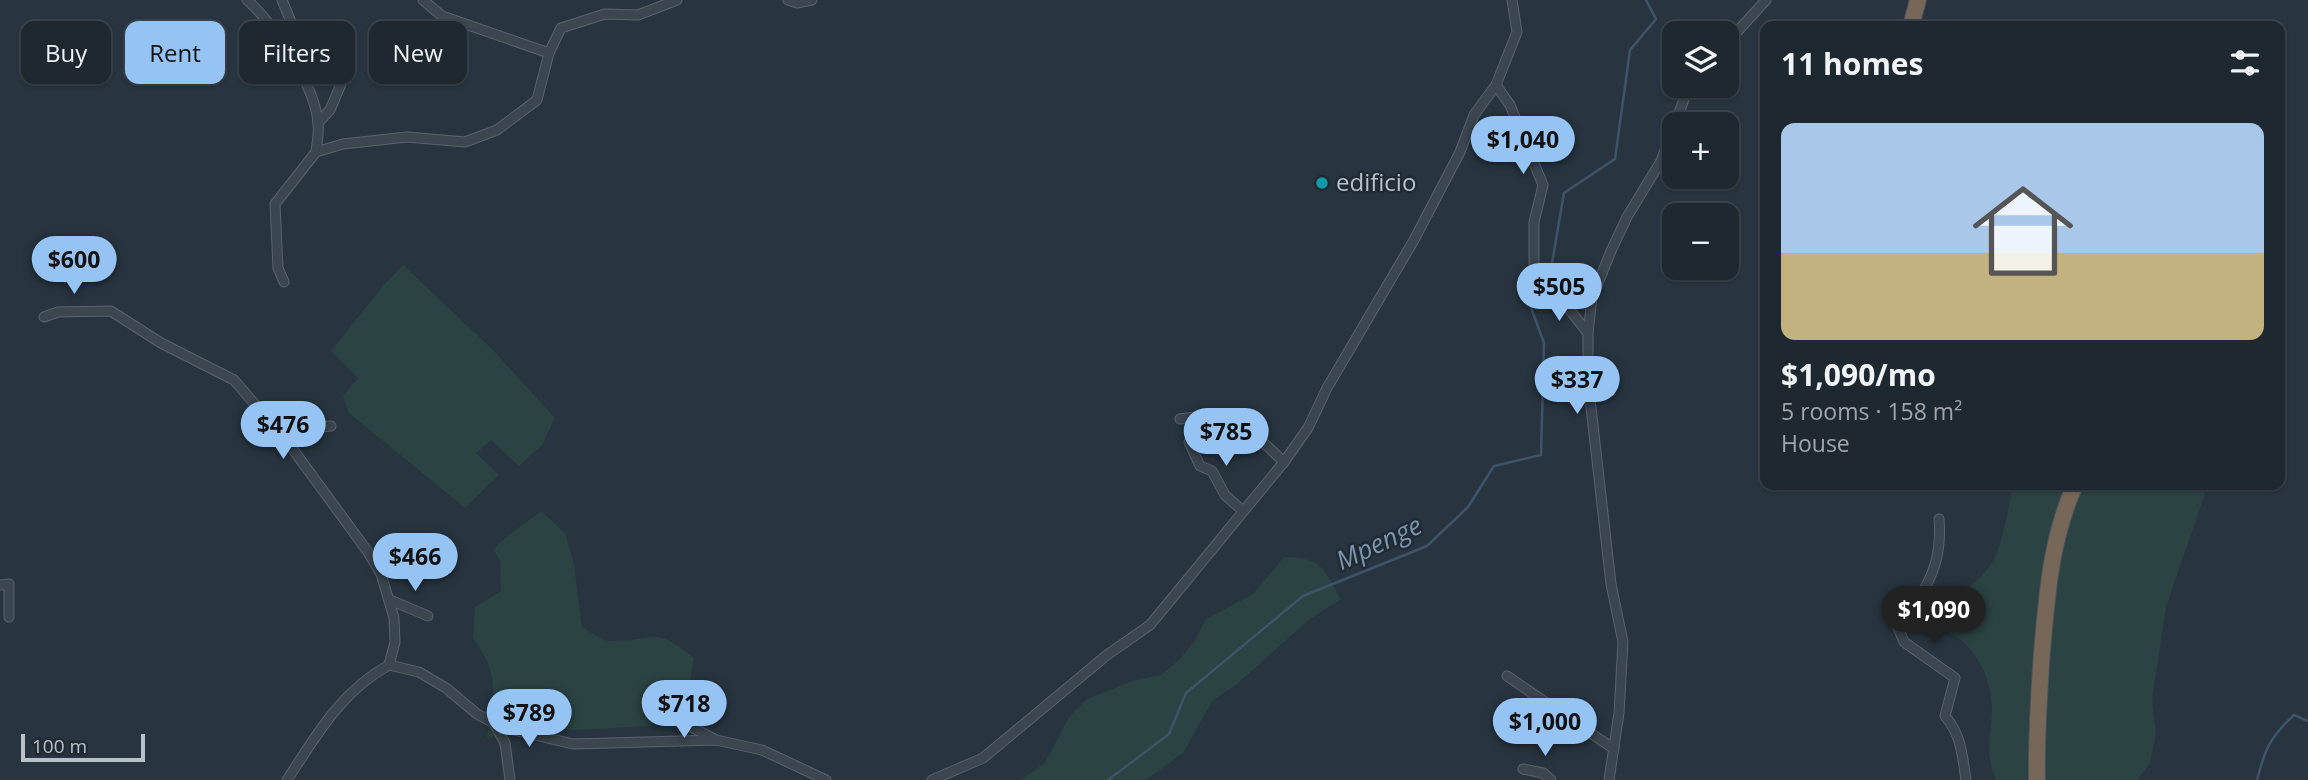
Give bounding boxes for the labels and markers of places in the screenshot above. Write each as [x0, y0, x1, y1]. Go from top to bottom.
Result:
pin: $1,040 [1466, 116, 1580, 176]
place label: edificio [1336, 165, 1416, 198]
marker: edificio [1314, 175, 1330, 191]
pin: $600 [33, 236, 115, 296]
pin: $505 [1518, 264, 1600, 323]
pin: $337 [1536, 356, 1618, 416]
pin: $476 [242, 402, 324, 461]
pin: $785 [1185, 408, 1267, 468]
pin: $466 [374, 534, 456, 593]
pin: $1,090 [1877, 586, 1991, 646]
pin: $718 [643, 680, 725, 740]
pin: $789 [488, 690, 570, 749]
pin: $1,000 [1488, 698, 1602, 758]

